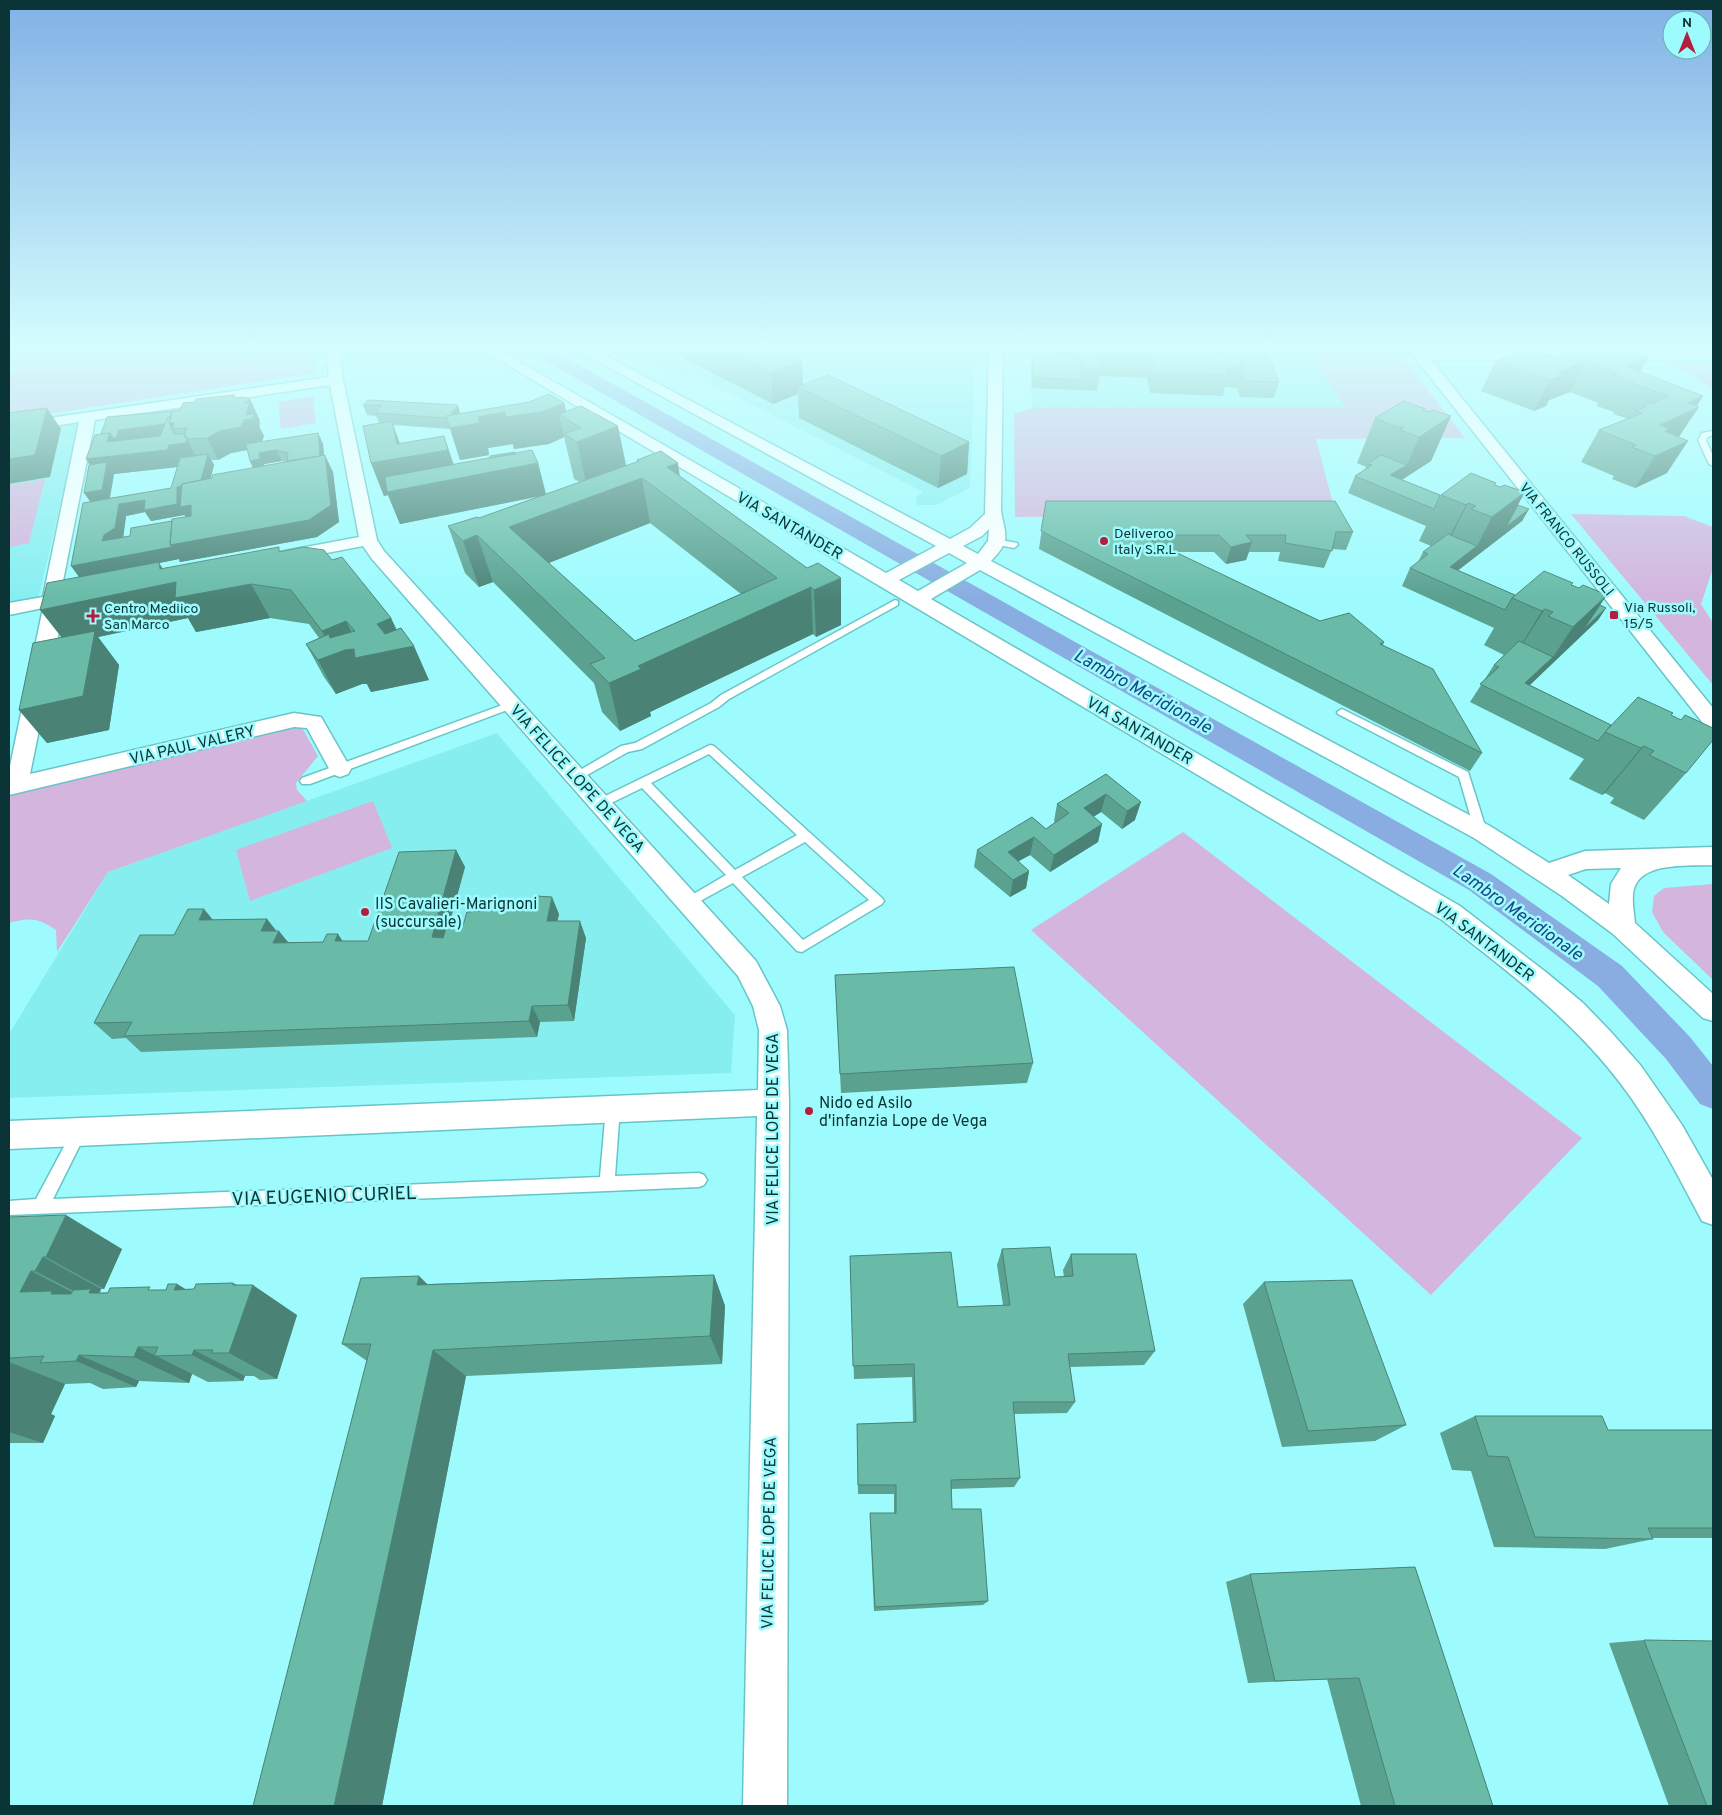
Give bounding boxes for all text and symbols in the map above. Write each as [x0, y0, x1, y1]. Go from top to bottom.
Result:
north arrow [1662, 10, 1712, 60]
text: N [1682, 15, 1692, 32]
street label: VIA FRANCO RUSSOLI [1515, 480, 1617, 600]
street label: VIA SANTANDER [732, 488, 846, 565]
place label: Deliveroo Italy S.R.L [1114, 526, 1176, 559]
marker: Deliveroo Italy S.R.L [1098, 535, 1110, 547]
place label: Via Russoli, 15/5 [1624, 600, 1696, 633]
place label: Centro Mediico San Marco [104, 601, 199, 634]
marker: Centro Mediico San Marco [86, 609, 100, 623]
marker: Via Russoli, 15/5 [1608, 609, 1620, 621]
water label: Lambro Meridionale [1069, 645, 1216, 740]
street label: VIA SANTANDER [1082, 693, 1196, 770]
street label: VIA FELICE LOPE DE VEGA [505, 701, 648, 858]
street label: VIA PAUL VALERY [128, 722, 257, 770]
water label: Lambro Meridionale [1447, 860, 1588, 967]
place label: IIS Cavalieri-Marignoni (succursale) [375, 895, 537, 933]
street label: VIA SANTANDER [1430, 899, 1538, 987]
marker: IIS Cavalieri-Marignoni (succursale) [359, 906, 371, 918]
street label: VIA FELICE LOPE DE VEGA [764, 1033, 784, 1225]
place label: Nido ed Asilo d'infanzia Lope de Vega [819, 1094, 987, 1132]
marker: Nido ed Asilo d'infanzia Lope de Vega [803, 1105, 815, 1117]
street label: VIA EUGENIO CURIEL [231, 1182, 417, 1212]
street label: VIA FELICE LOPE DE VEGA [758, 1437, 782, 1629]

